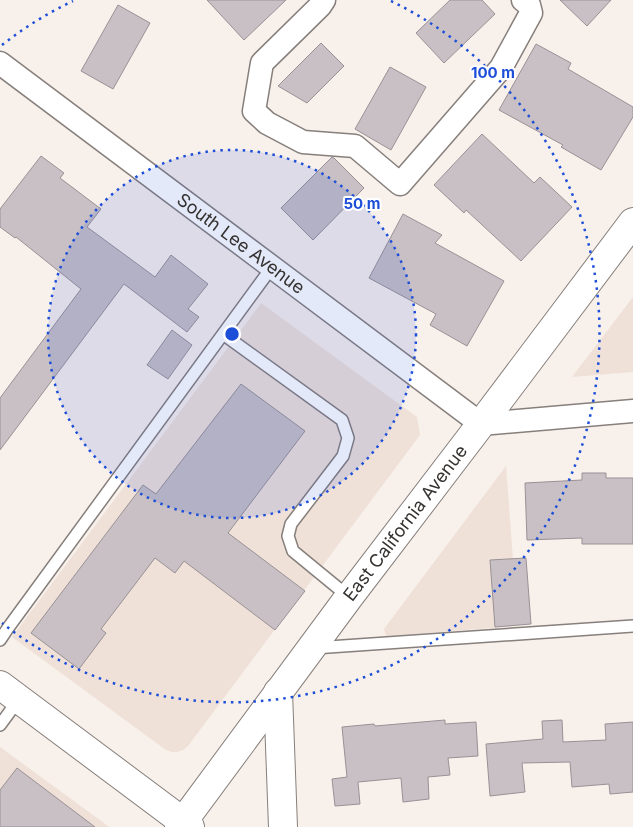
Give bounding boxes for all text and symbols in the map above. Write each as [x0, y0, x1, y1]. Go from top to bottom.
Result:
text: 100 m [471, 63, 515, 82]
street label: South Lee Avenue [173, 189, 309, 298]
text: 50 m [344, 194, 380, 213]
centre of rings [223, 325, 241, 343]
street label: East California Avenue [339, 441, 471, 605]

